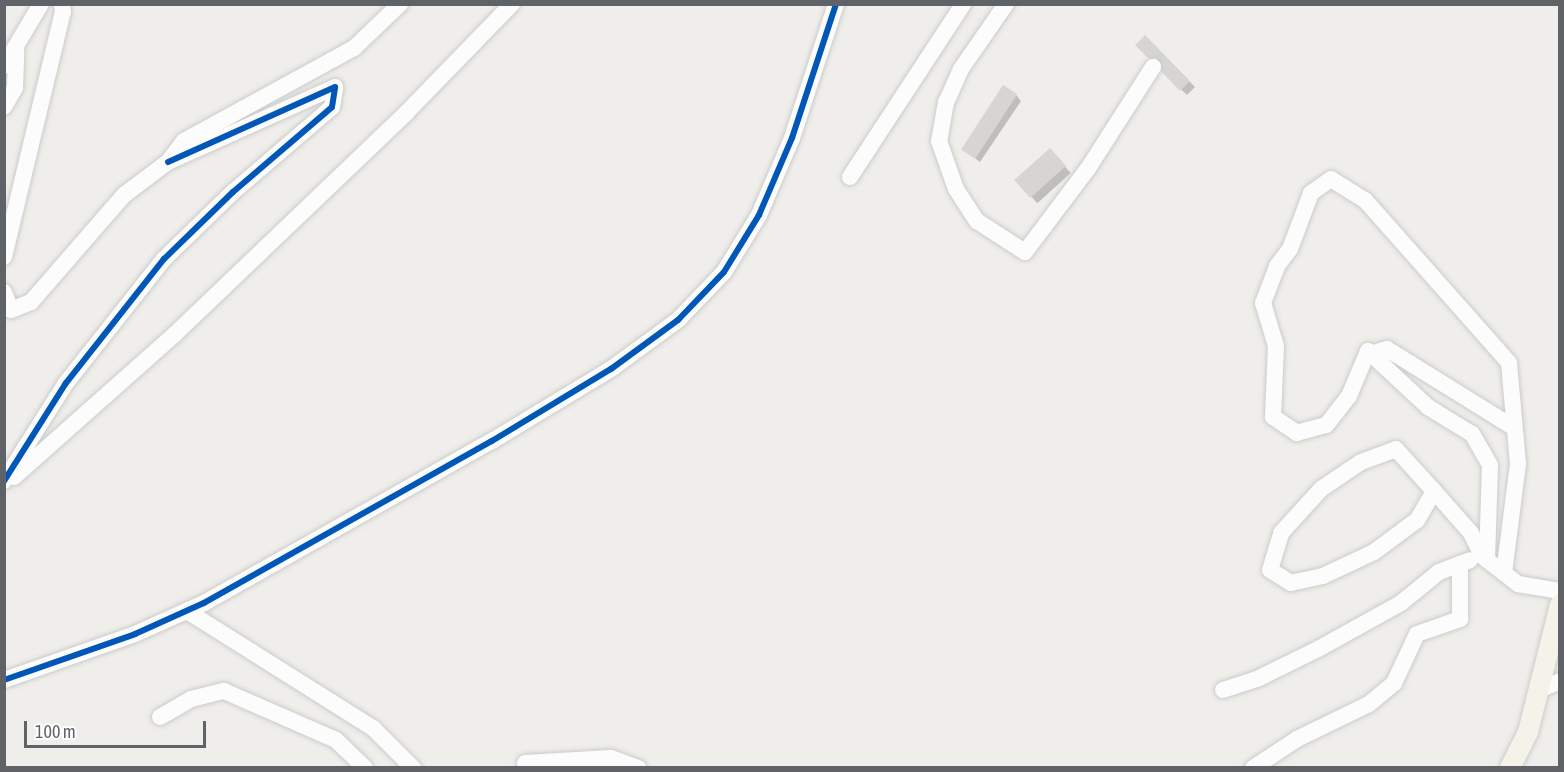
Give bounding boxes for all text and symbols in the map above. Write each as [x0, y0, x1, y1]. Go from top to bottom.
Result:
scale bar [27, 709, 208, 747]
text: 100 m [35, 721, 76, 742]

